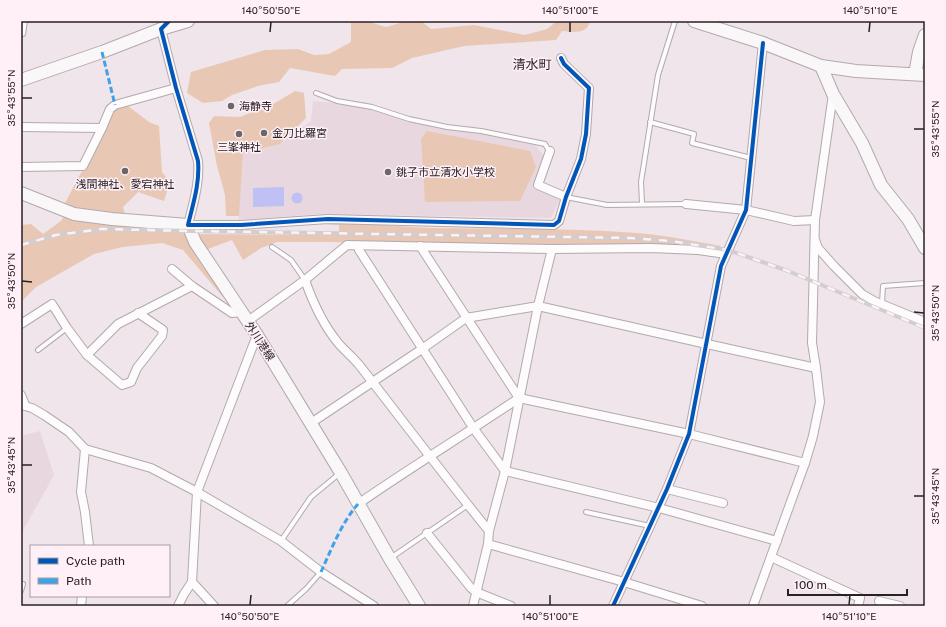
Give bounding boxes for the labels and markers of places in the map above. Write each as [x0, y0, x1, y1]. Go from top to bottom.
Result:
place label: 海静寺 [239, 100, 272, 112]
marker: 海静寺 [226, 101, 236, 111]
place label: 金刀比羅宮 [272, 127, 327, 139]
marker: 金刀比羅宮 [259, 128, 269, 138]
marker: 三峯神社 [234, 129, 244, 139]
place label: 三峯神社 [217, 141, 261, 153]
marker: 浅間神社、愛宕神社 [120, 166, 130, 176]
place label: 銚子市立清水小学校 [396, 166, 495, 178]
marker: 銚子市立清水小学校 [383, 167, 393, 177]
place label: 浅間神社、愛宕神社 [76, 178, 175, 190]

